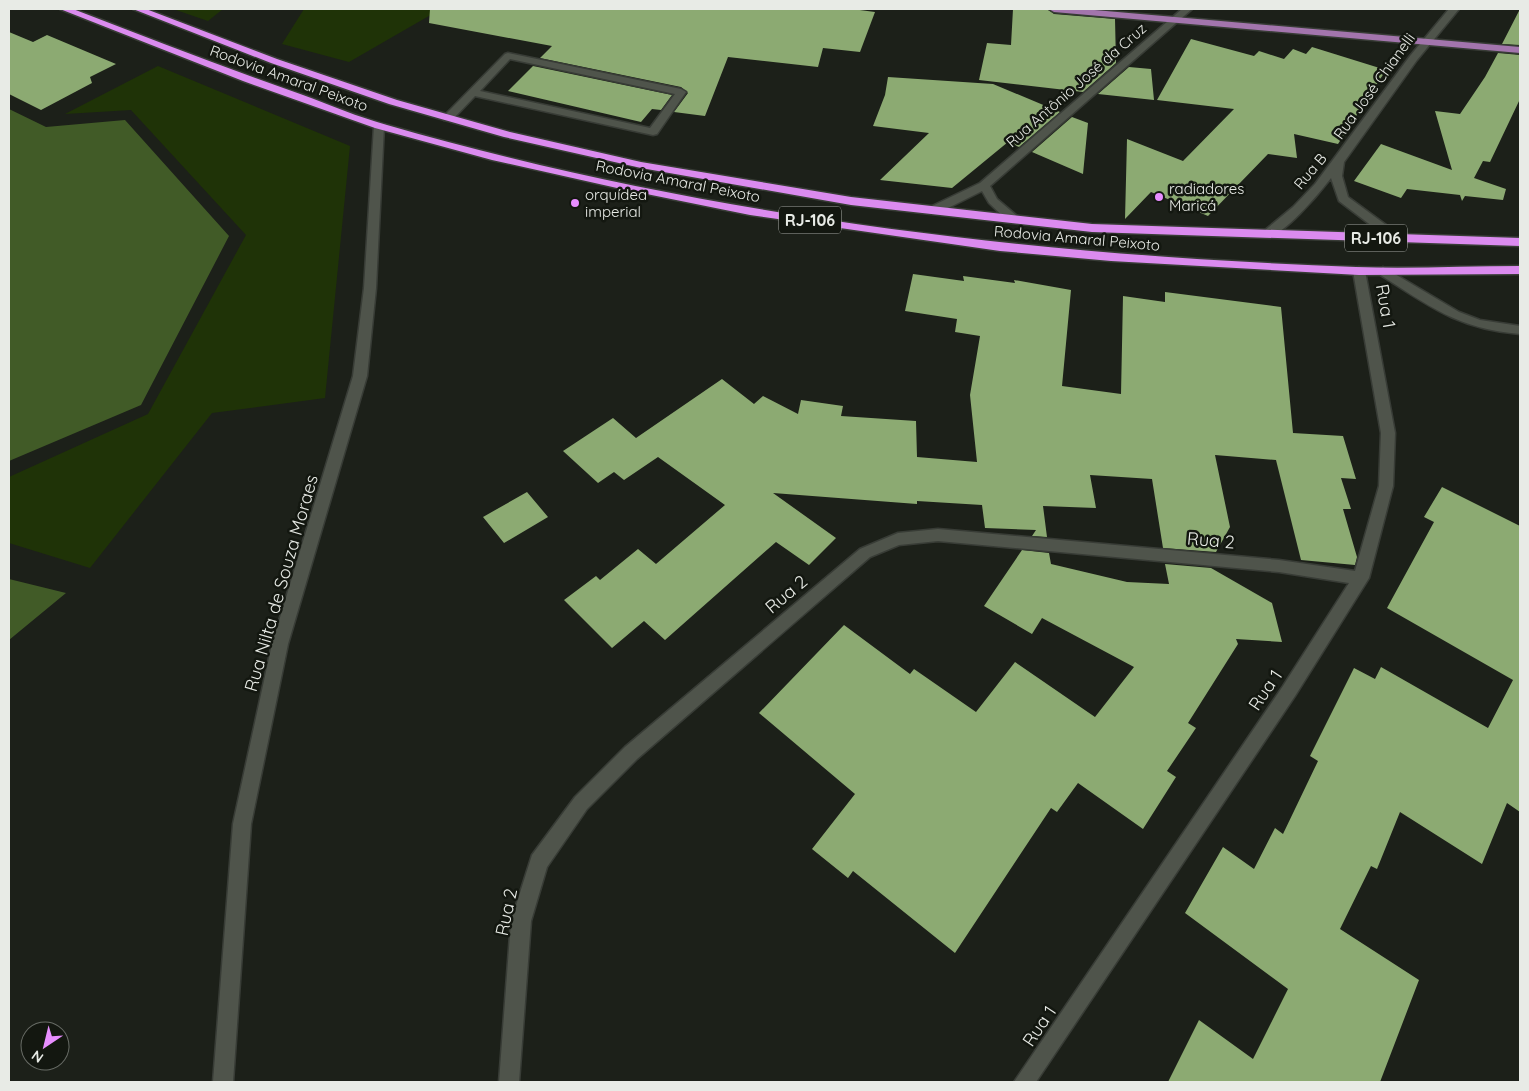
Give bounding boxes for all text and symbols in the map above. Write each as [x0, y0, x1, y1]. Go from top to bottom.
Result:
street label: Rua Antônio José da Cruz [1002, 19, 1150, 151]
street label: Rua José Chianelli [1329, 29, 1419, 143]
street label: Rodovia Amaral Peixoto [207, 41, 371, 115]
street label: Rua B [1289, 149, 1331, 193]
street label: Rodovia Amaral Peixoto [594, 156, 762, 206]
place label: radiadores Maricá [1169, 179, 1244, 215]
place label: orquídea imperial [585, 185, 647, 221]
marker: radiadores Maricá [1153, 191, 1165, 203]
marker: orquídea imperial [569, 197, 581, 209]
road number: RJ-106 [779, 206, 841, 234]
street label: Rodovia Amaral Peixoto [993, 221, 1161, 255]
road number: RJ-106 [1345, 224, 1407, 252]
street label: Rua 1 [1371, 282, 1401, 330]
street label: Rua Nilta de Souza Moraes [239, 472, 323, 694]
street label: Rua 2 [1186, 526, 1236, 554]
street label: Rua 2 [760, 570, 812, 618]
street label: Rua 1 [1243, 665, 1287, 715]
street label: Rua 2 [490, 886, 522, 938]
street label: Rua 1 [1017, 1001, 1061, 1051]
north arrow [20, 1021, 70, 1071]
text: N [28, 1046, 47, 1067]

